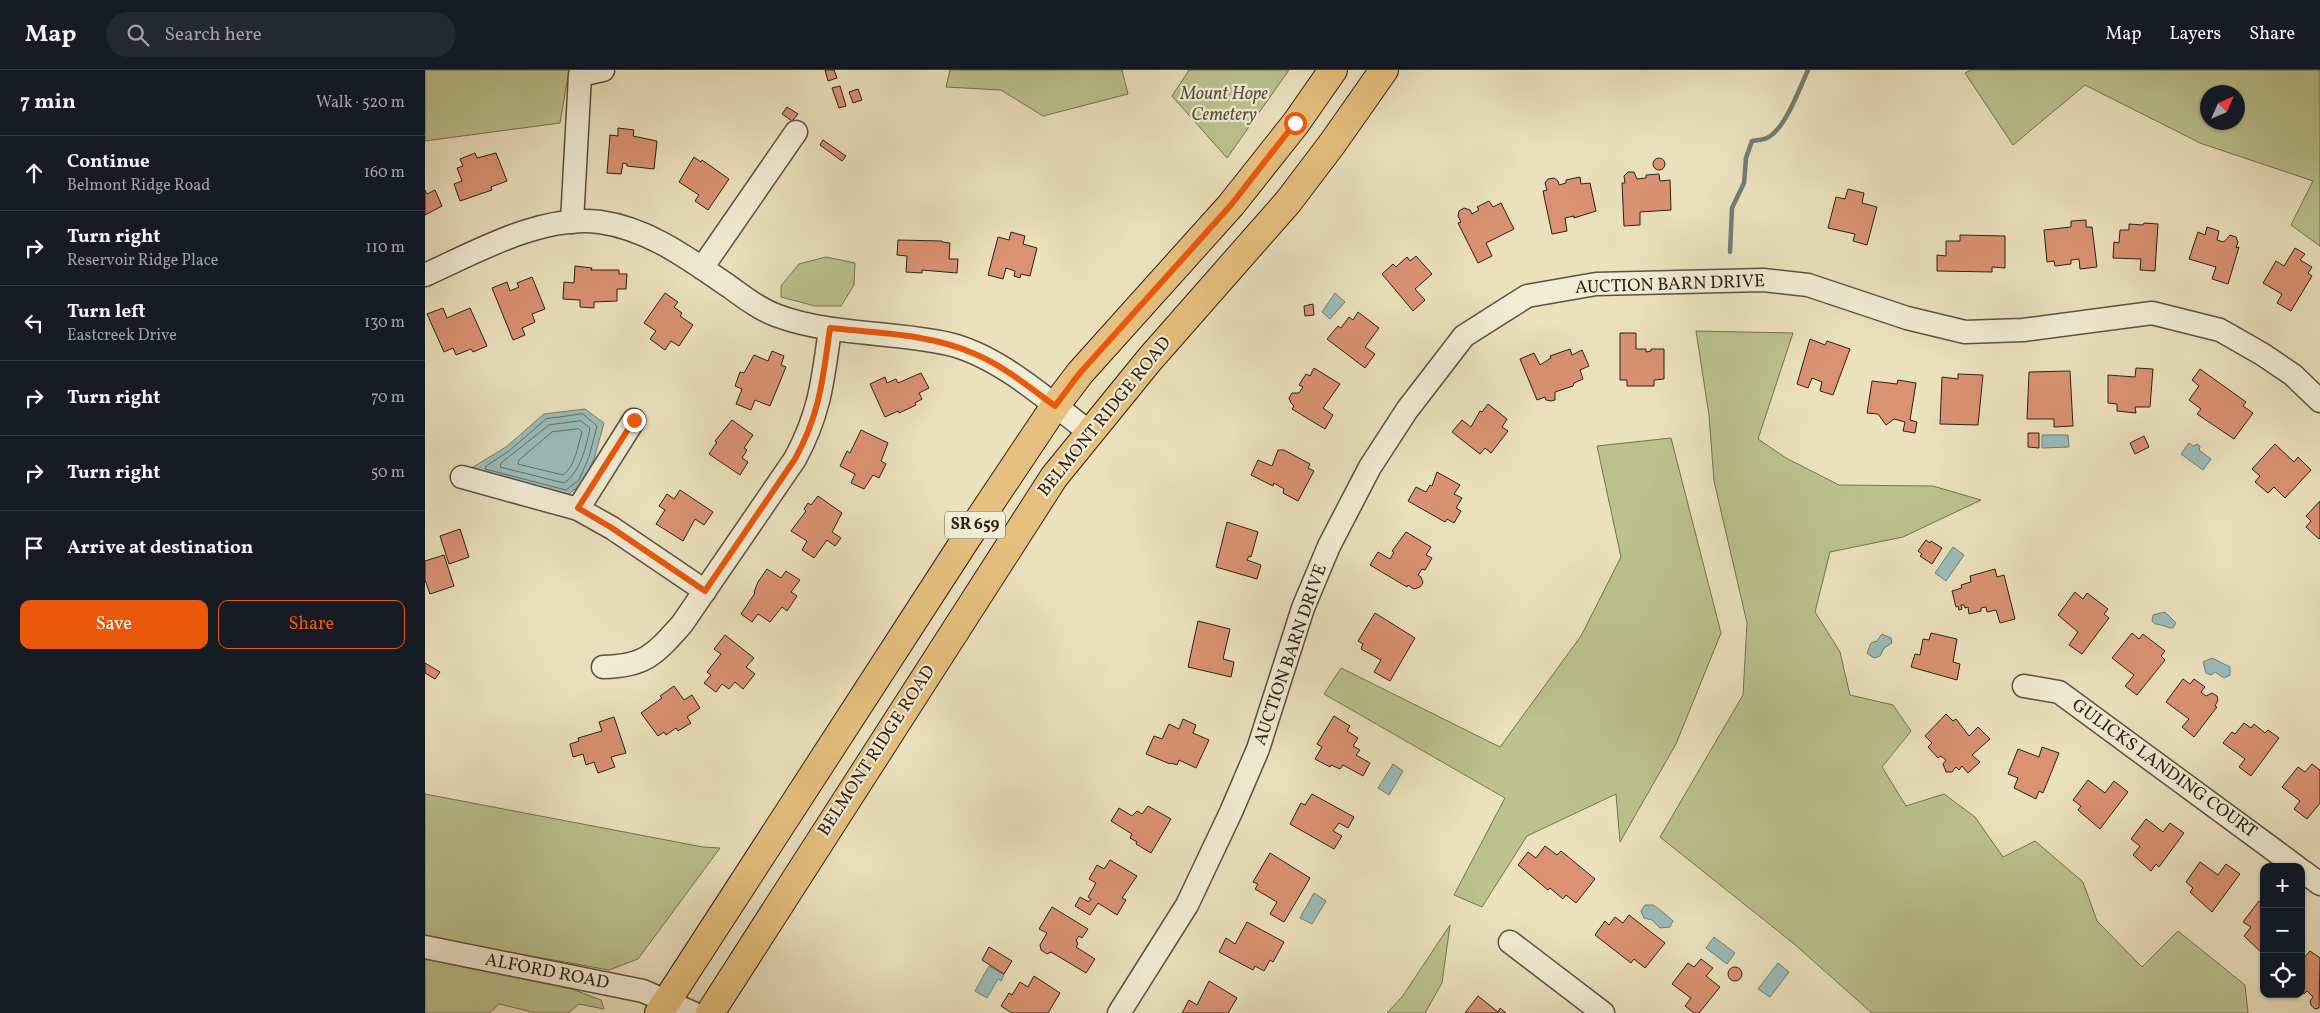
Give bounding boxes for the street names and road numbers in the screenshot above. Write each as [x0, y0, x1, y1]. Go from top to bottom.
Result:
street label: AUCTION BARN DRIVE [1575, 269, 1766, 301]
street label: BELMONT RIDGE ROAD [1033, 332, 1177, 502]
road number: SR 659 [945, 512, 1005, 538]
street label: AUCTION BARN DRIVE [1248, 561, 1334, 749]
street label: BELMONT RIDGE ROAD [812, 661, 942, 841]
street label: GULICKS LANDING COURT [2066, 693, 2262, 845]
street label: ALFORD ROAD [483, 948, 611, 996]

